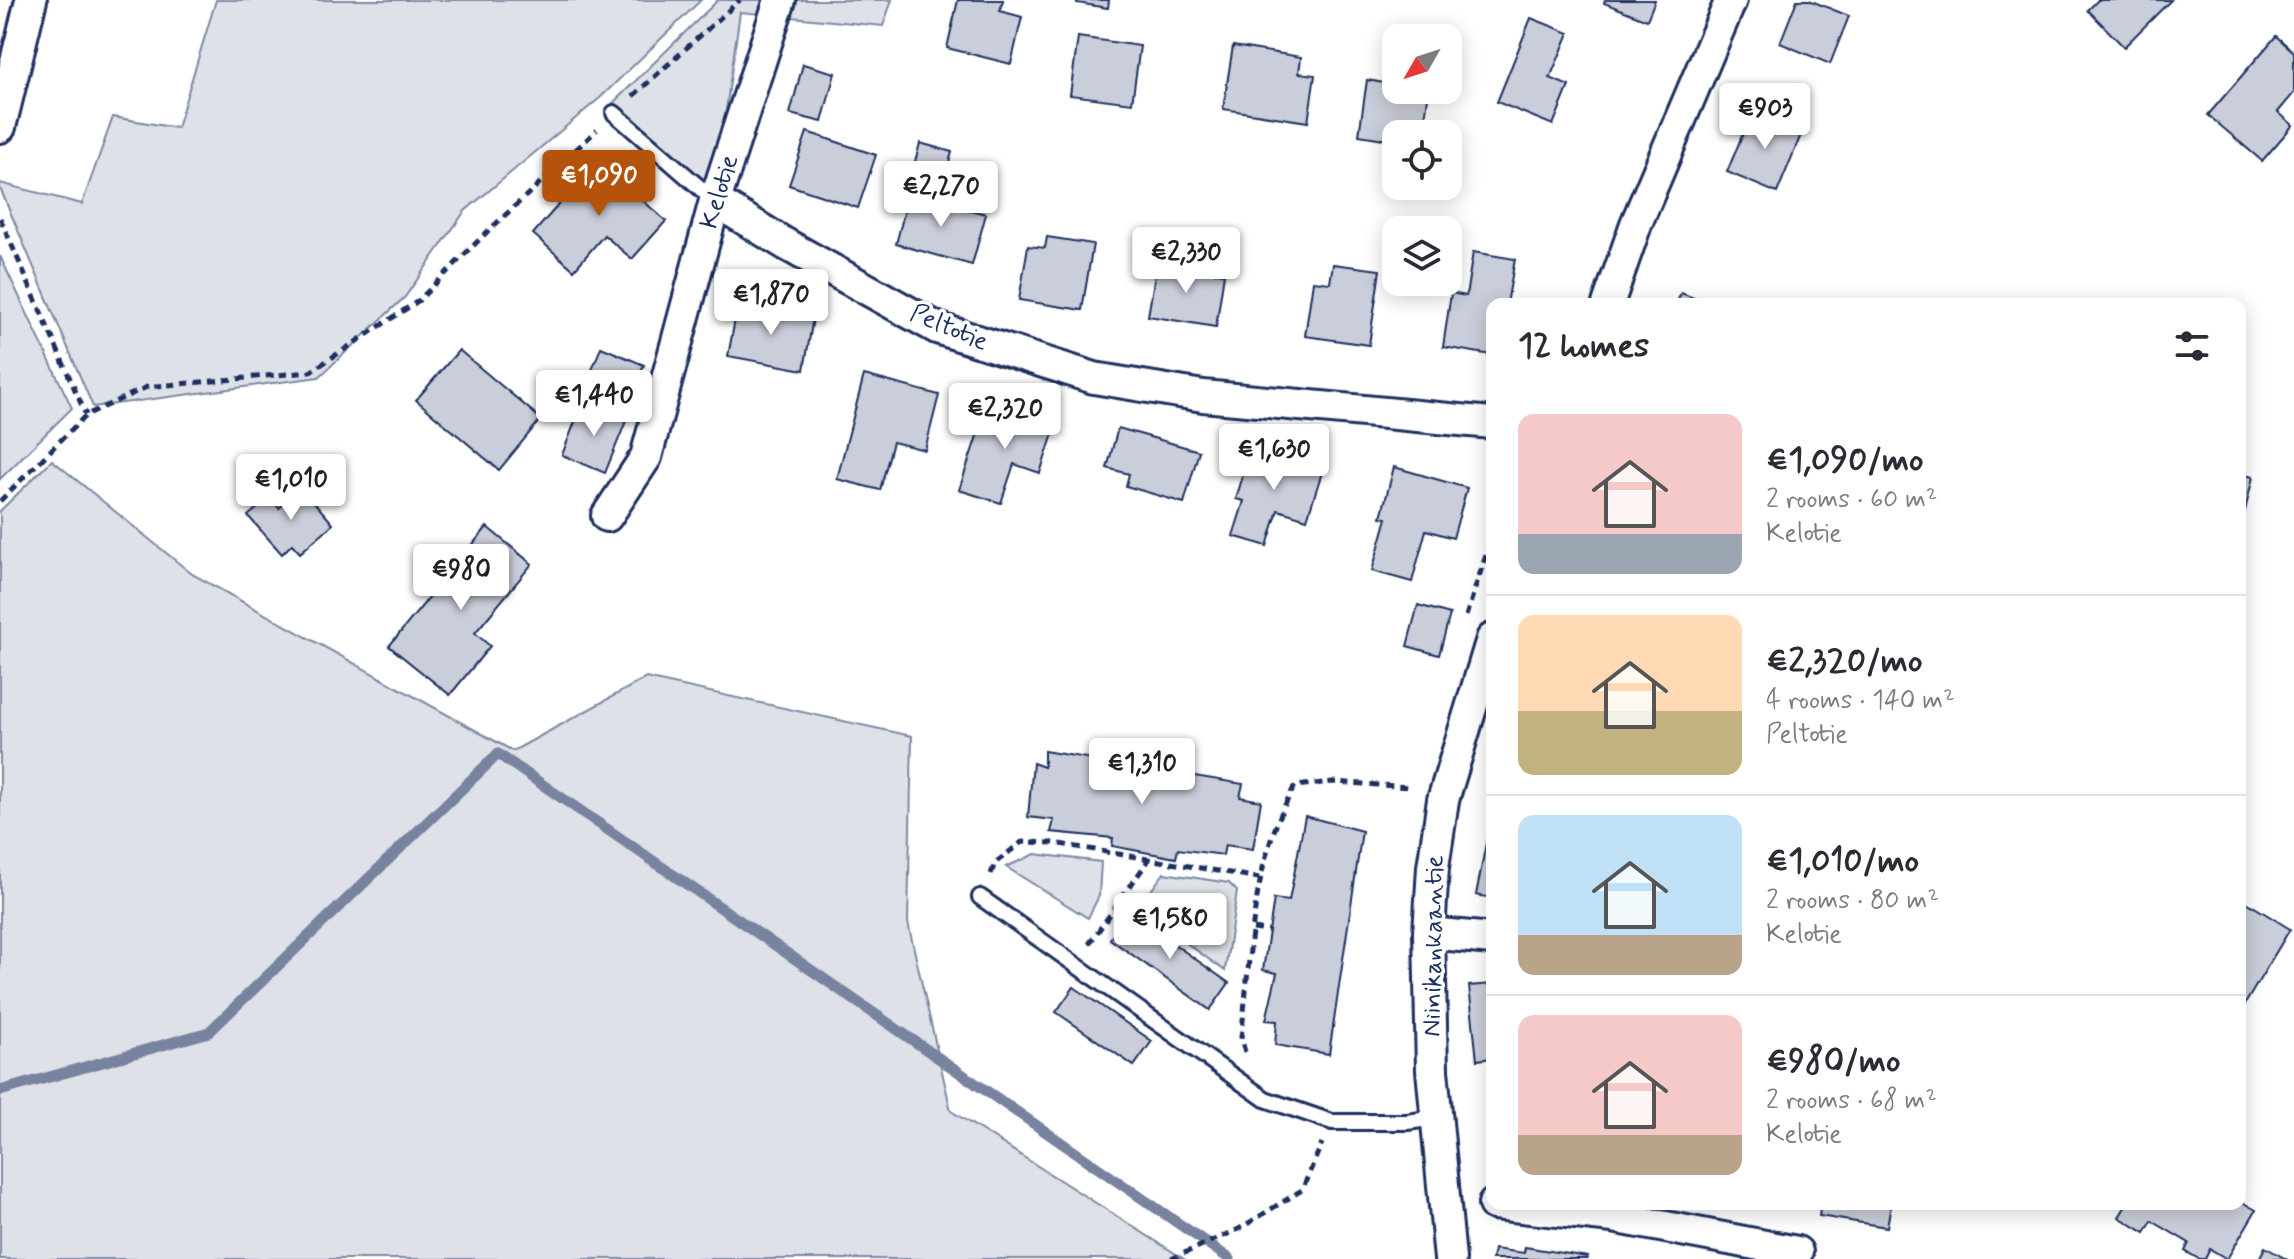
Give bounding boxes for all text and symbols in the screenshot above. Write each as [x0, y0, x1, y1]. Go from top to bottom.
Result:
north arrow [1382, 24, 1462, 104]
map controls [1382, 24, 1462, 296]
pin: €903 [1718, 83, 1812, 151]
text: €903 [1737, 92, 1793, 126]
button: locate [1382, 120, 1462, 200]
pin: €1,090 [534, 150, 664, 218]
street label: Kelotie [693, 151, 747, 233]
text: €1,090 [560, 159, 638, 193]
pin: €2,270 [876, 161, 1006, 229]
text: €2,270 [902, 170, 980, 204]
button: layers [1382, 216, 1462, 296]
pin: €2,330 [1121, 227, 1251, 295]
text: €2,330 [1150, 236, 1222, 270]
pin: €1,870 [706, 269, 836, 337]
text: €1,870 [732, 278, 810, 312]
street label: Peltotie [905, 296, 993, 360]
text: 12 homes [1518, 324, 1649, 369]
icon: filters [2170, 324, 2214, 368]
pin: €1,440 [529, 370, 659, 438]
text: €1,440 [554, 379, 634, 413]
pin: €2,320 [940, 383, 1070, 451]
text: €2,320 [967, 392, 1043, 426]
pin: €1,630 [1209, 424, 1339, 492]
text: €1,630 [1237, 433, 1311, 467]
text: €1,090/mo [1766, 438, 1924, 483]
icon: home [1582, 446, 1678, 542]
pin: €1,010 [226, 454, 356, 522]
text: €1,010 [254, 463, 328, 497]
text: 2 rooms · 60 m² [1766, 483, 1937, 517]
text: Kelotie [1766, 517, 1842, 551]
pin: €980 [414, 544, 508, 612]
text: €980 [431, 553, 491, 587]
text: €2,320/mo [1766, 639, 1922, 684]
icon: home [1582, 647, 1678, 743]
text: 4 rooms · 140 m² [1766, 684, 1955, 718]
text: Peltotie [1766, 718, 1848, 752]
pin: €1,310 [1077, 738, 1207, 806]
text: €1,310 [1107, 747, 1177, 781]
text: €1,010/mo [1766, 839, 1919, 884]
icon: home [1582, 847, 1678, 943]
street label: Niinikankaantie [1415, 855, 1453, 1037]
text: 2 rooms · 80 m² [1766, 884, 1939, 918]
pin: €1,580 [1105, 893, 1235, 961]
text: €1,580 [1132, 902, 1208, 936]
text: Kelotie [1766, 918, 1842, 952]
text: €980/mo [1766, 1039, 1901, 1084]
icon: home [1582, 1047, 1678, 1143]
text: 2 rooms · 68 m² [1766, 1084, 1937, 1118]
text: Kelotie [1766, 1118, 1842, 1152]

